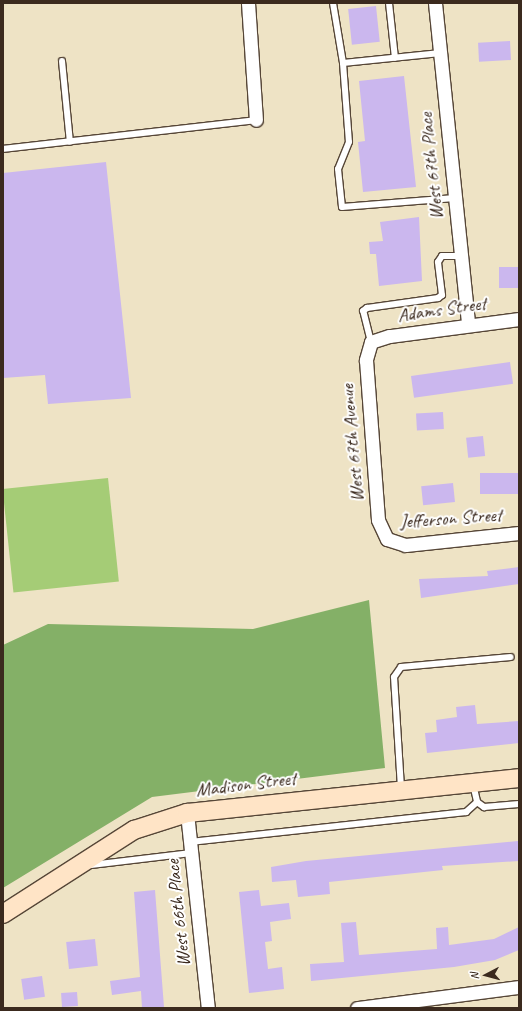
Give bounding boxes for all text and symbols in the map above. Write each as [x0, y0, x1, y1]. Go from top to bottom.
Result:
street label: West 67th Place [415, 111, 449, 221]
street label: Adams Street [396, 292, 488, 328]
street label: West 67th Avenue [337, 383, 369, 503]
street label: Jefferson Street [399, 504, 503, 534]
street label: Madison Street [195, 768, 297, 802]
street label: West 66th Place [162, 858, 196, 968]
north arrow [466, 955, 506, 995]
text: N [467, 972, 481, 980]

